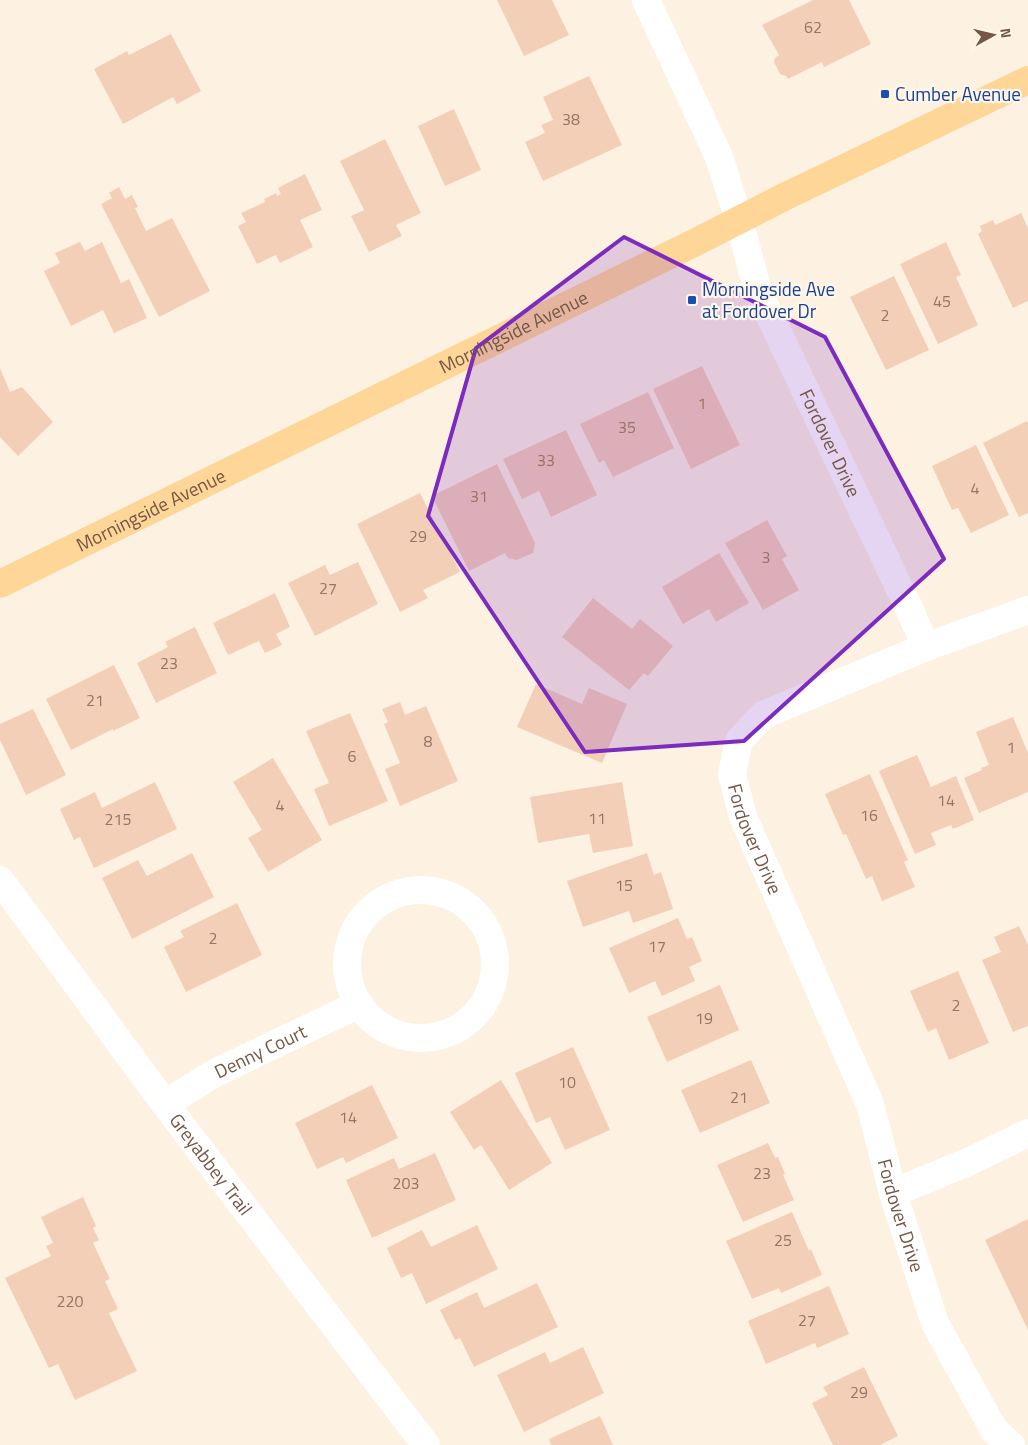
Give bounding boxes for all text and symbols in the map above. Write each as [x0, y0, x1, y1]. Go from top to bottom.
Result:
north arrow [968, 10, 1018, 60]
house number: 62 [804, 15, 822, 39]
text: N [995, 27, 1017, 39]
place label: Cumber Avenue [895, 79, 1021, 108]
marker: Cumber Avenue [879, 88, 891, 100]
house number: 38 [562, 107, 580, 131]
place label: Morningside Ave at Fordover Dr [702, 274, 835, 325]
street label: Morningside Avenue [434, 282, 593, 380]
house number: 45 [933, 289, 951, 313]
marker: Morningside Ave at Fordover Dr [686, 294, 698, 306]
house number: 2 [881, 303, 889, 327]
street label: Fordover Drive [793, 384, 869, 502]
house number: 1 [698, 391, 706, 415]
house number: 35 [618, 415, 636, 439]
house number: 33 [537, 448, 555, 472]
street label: Morningside Avenue [71, 460, 230, 558]
house number: 4 [971, 476, 980, 500]
house number: 31 [470, 484, 488, 508]
house number: 29 [409, 524, 427, 548]
house number: 3 [762, 545, 770, 569]
house number: 27 [319, 576, 337, 600]
house number: 23 [160, 651, 178, 675]
house number: 21 [86, 688, 104, 712]
house number: 8 [424, 729, 433, 753]
house number: 1 [1007, 735, 1015, 759]
house number: 6 [348, 744, 357, 768]
street label: Fordover Drive [721, 780, 790, 899]
house number: 14 [937, 788, 955, 812]
house number: 4 [276, 793, 285, 817]
house number: 16 [860, 803, 878, 827]
house number: 11 [588, 806, 606, 830]
house number: 215 [105, 807, 131, 831]
house number: 15 [615, 873, 633, 897]
house number: 2 [209, 926, 217, 950]
house number: 17 [648, 934, 666, 958]
house number: 2 [952, 993, 960, 1017]
house number: 19 [695, 1006, 713, 1030]
street label: Denny Court [209, 1016, 311, 1085]
house number: 10 [558, 1070, 576, 1094]
house number: 21 [730, 1085, 748, 1109]
house number: 14 [339, 1105, 357, 1129]
street label: Greyabbey Trail [163, 1107, 260, 1221]
street label: Fordover Drive [871, 1156, 933, 1275]
house number: 23 [753, 1161, 771, 1185]
house number: 203 [393, 1171, 419, 1195]
house number: 25 [774, 1228, 792, 1252]
house number: 220 [57, 1289, 83, 1313]
house number: 27 [798, 1308, 816, 1332]
house number: 29 [850, 1380, 868, 1404]

